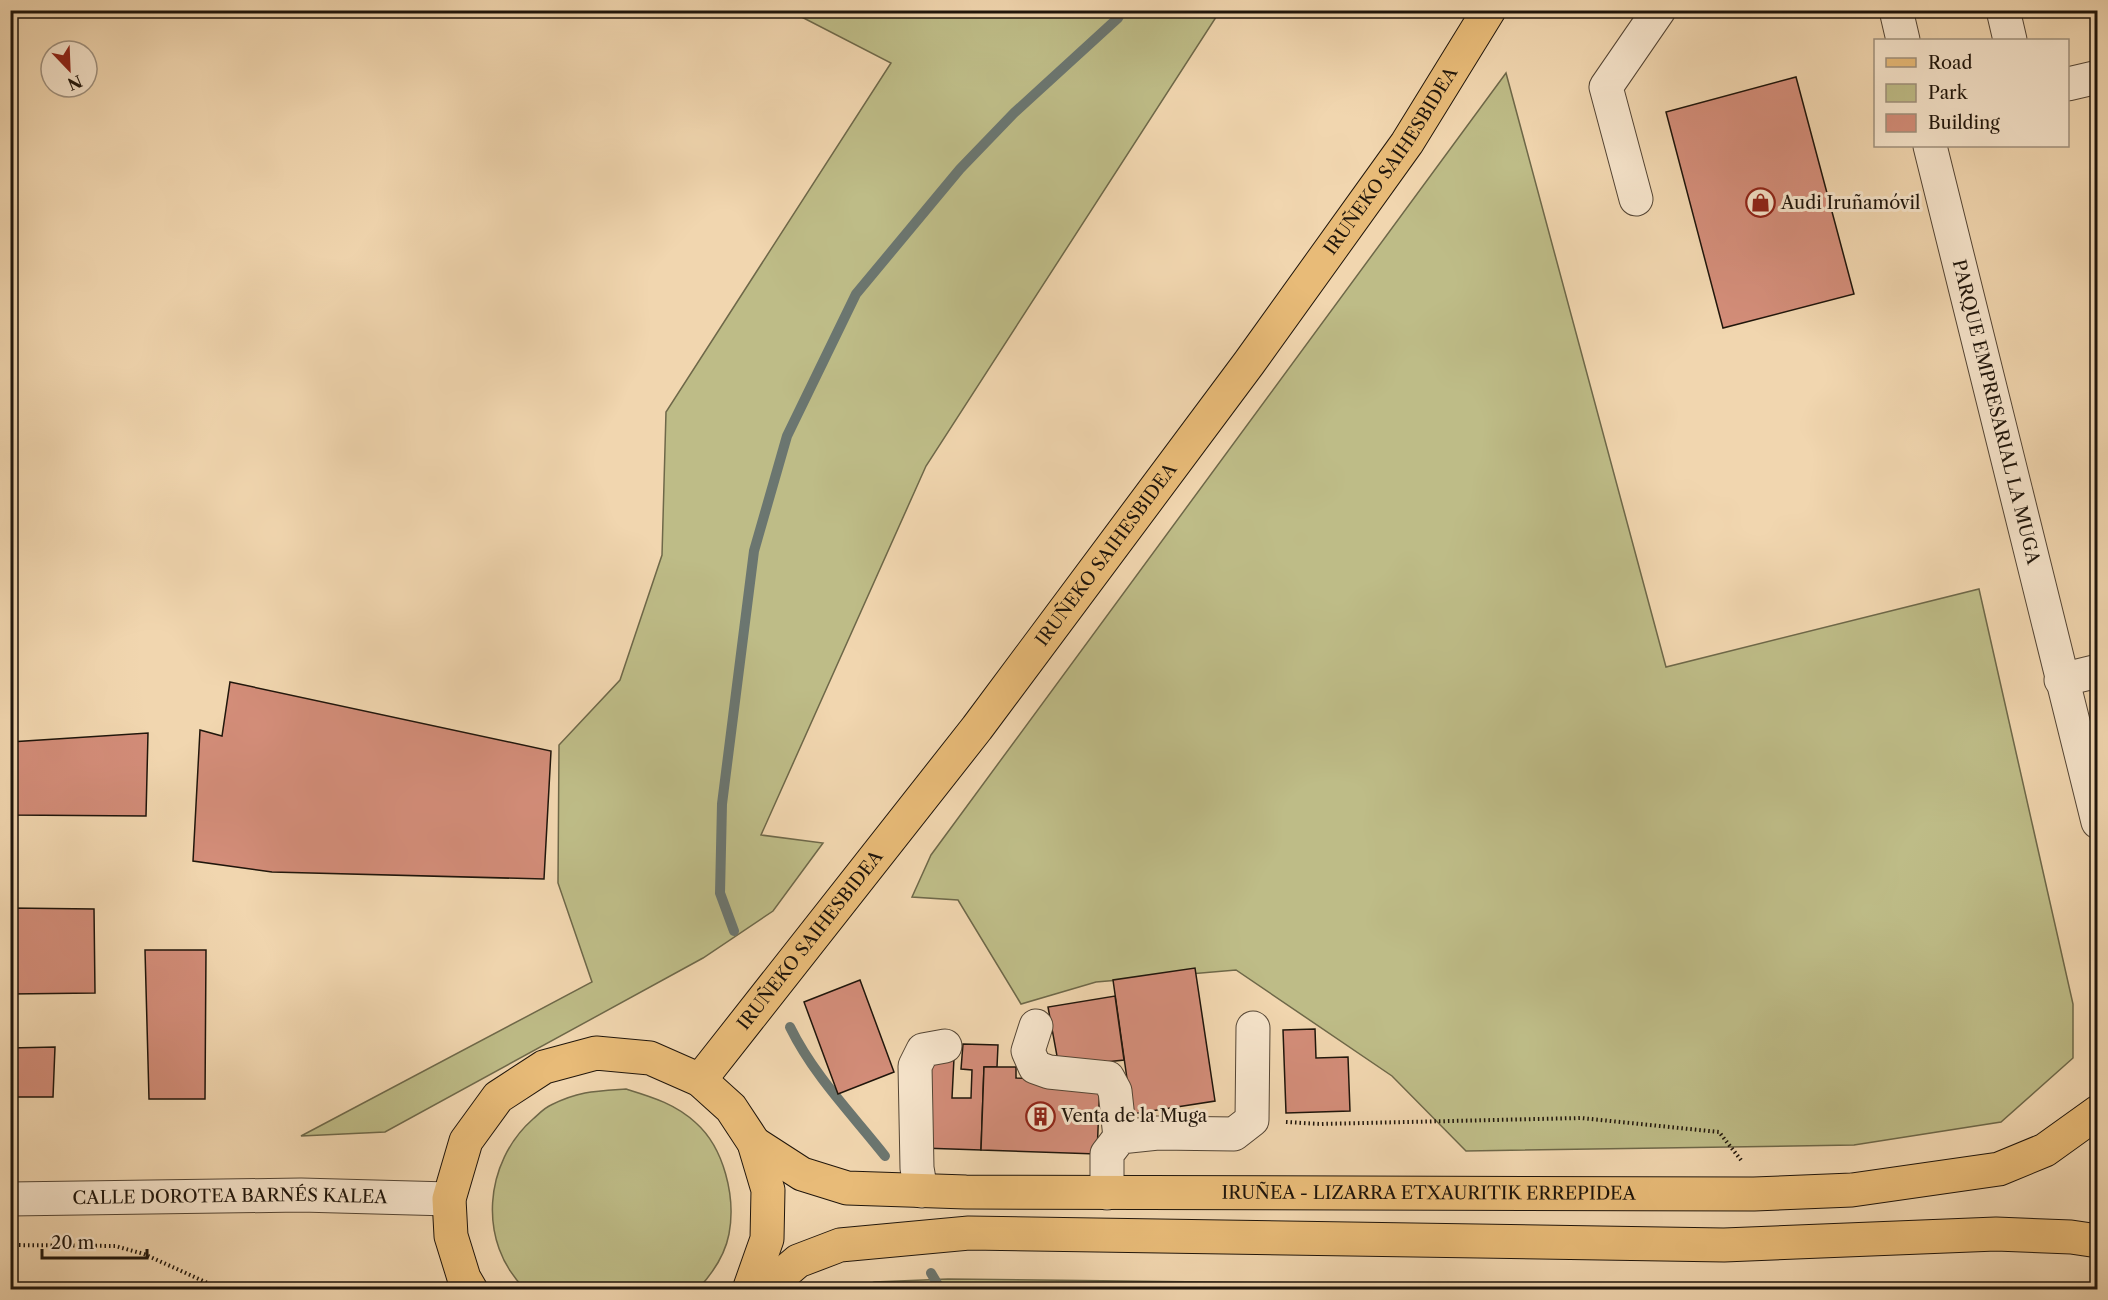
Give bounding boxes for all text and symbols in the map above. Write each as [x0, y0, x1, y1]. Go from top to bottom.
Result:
north arrow [39, 39, 99, 99]
legend [1874, 39, 2069, 147]
text: Road [1928, 52, 1973, 74]
street label: IRUÑEKO SAIHESBIDEA [1319, 62, 1462, 259]
text: N [64, 71, 85, 95]
text: Park [1928, 82, 1969, 104]
text: Building [1928, 112, 2000, 134]
shop icon: Audi Iruñamóvil [1744, 187, 1776, 219]
place label: Audi Iruñamóvil [1780, 192, 1920, 214]
street label: PARQUE EMPRESARIAL LA MUGA [1948, 257, 2045, 567]
street label: IRUÑEKO SAIHESBIDEA [1031, 458, 1182, 650]
street label: IRUÑEKO SAIHESBIDEA [733, 845, 888, 1034]
building icon: Venta de la Muga [1024, 1100, 1056, 1132]
place label: Venta de la Muga [1060, 1105, 1208, 1127]
street label: IRUÑEA - LIZARRA ETXAURITIK ERREPIDEA [1221, 1180, 1637, 1205]
street label: CALLE DOROTEA BARNÉS KALEA [72, 1183, 389, 1209]
scale bar [42, 1222, 147, 1260]
text: 20 m [51, 1232, 95, 1254]

